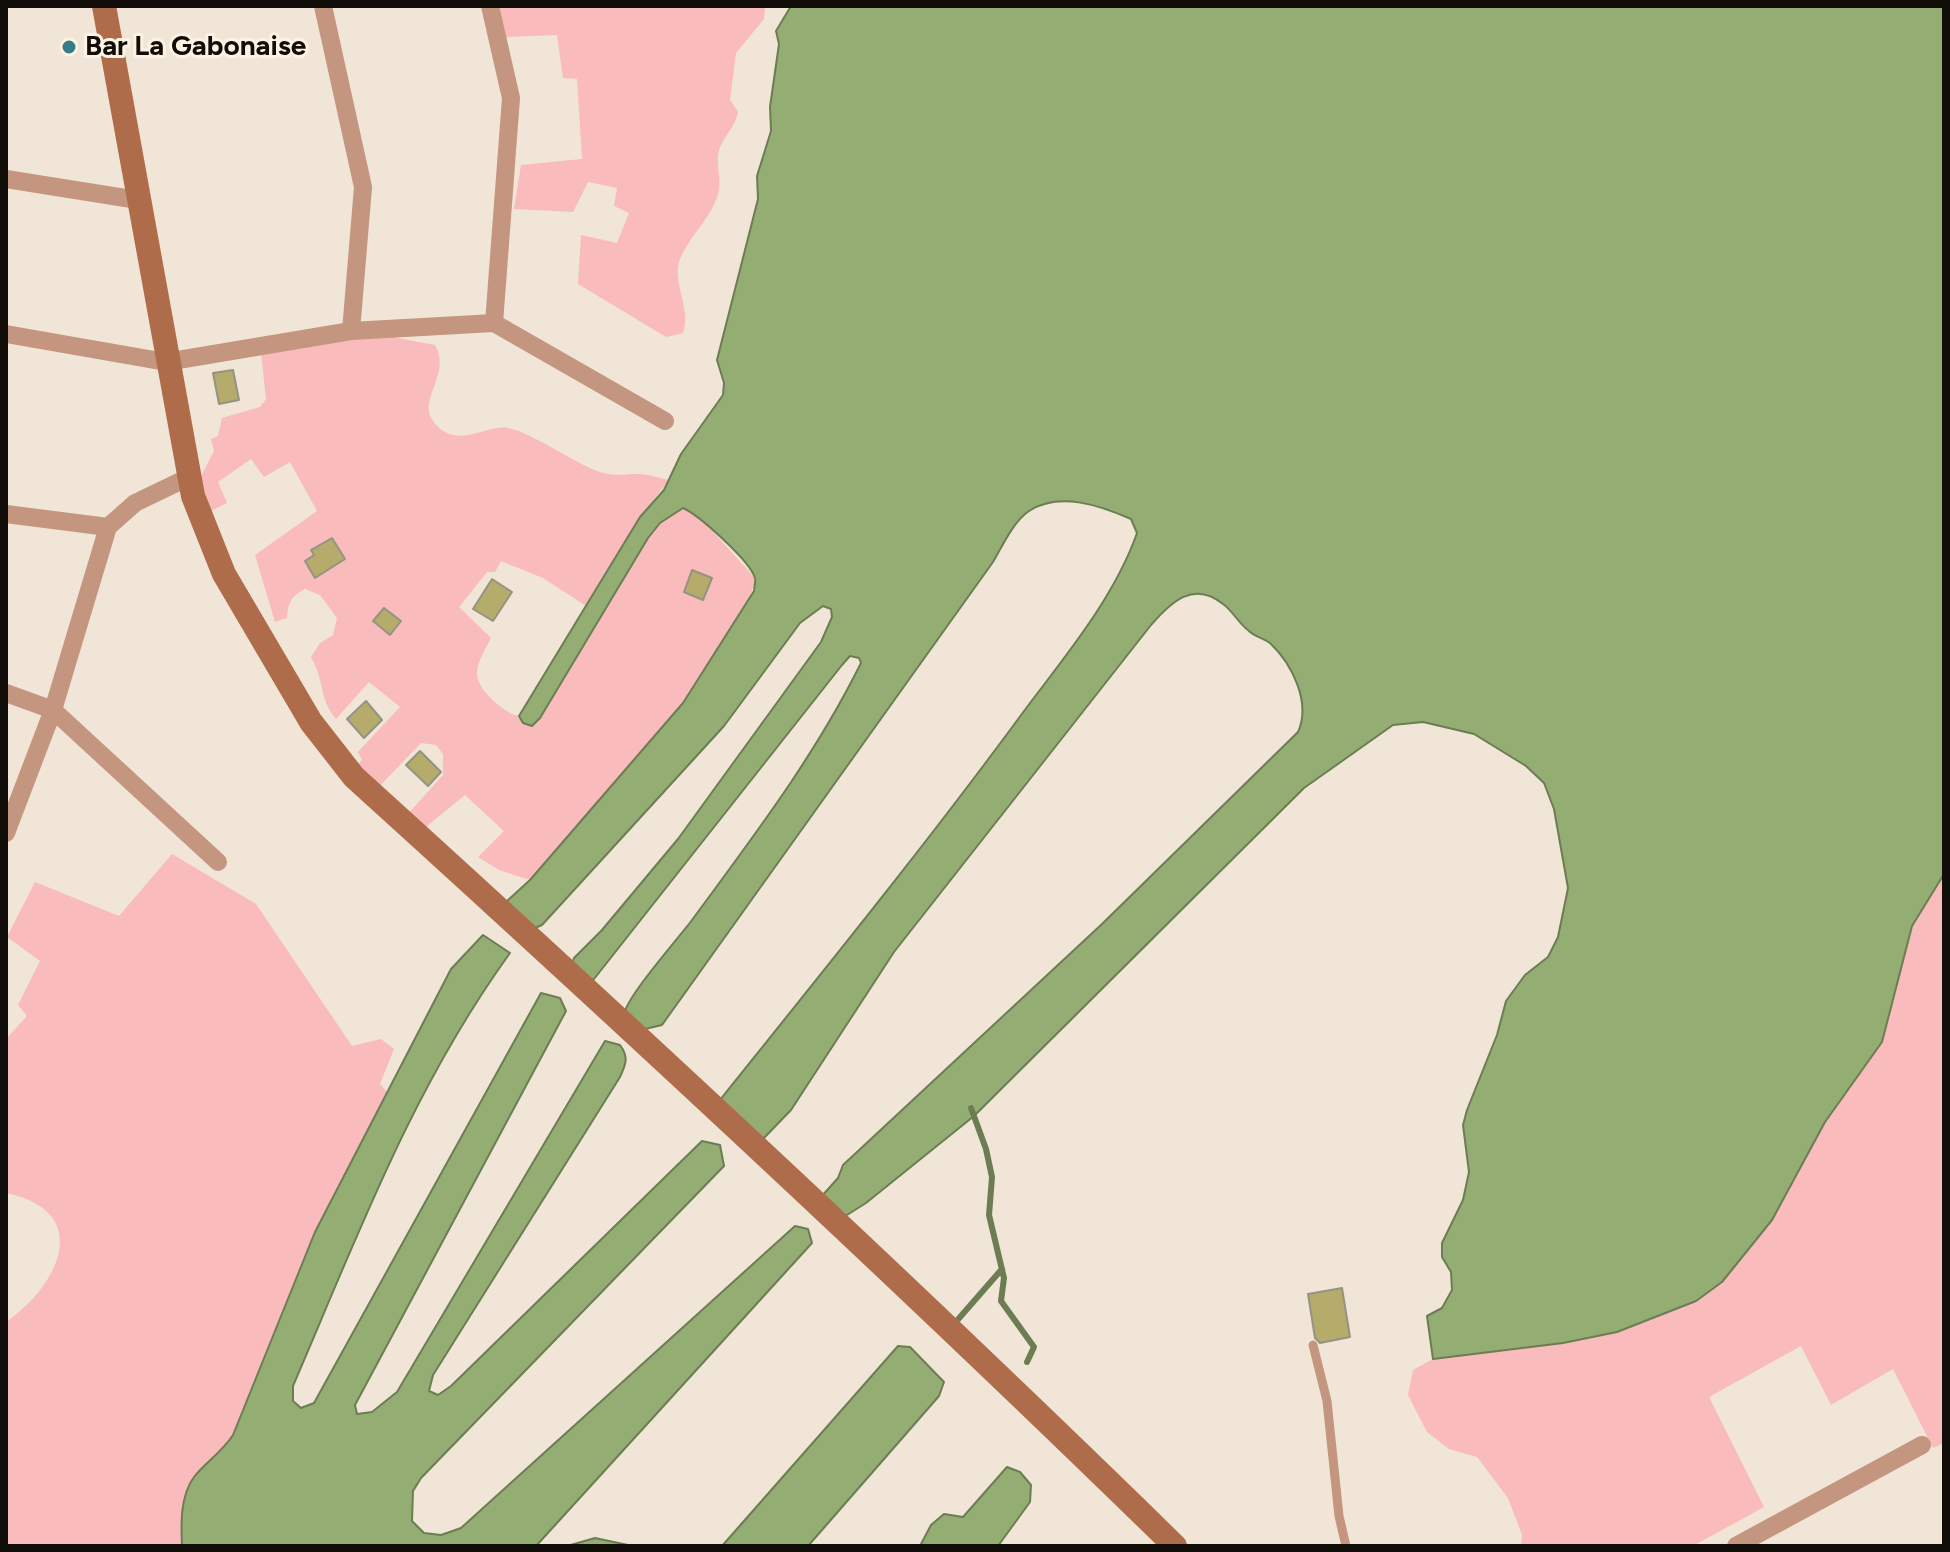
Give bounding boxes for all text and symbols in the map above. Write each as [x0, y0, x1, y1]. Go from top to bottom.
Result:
place label: Bar La Gabonaise [85, 30, 306, 64]
marker: Bar La Gabonaise [60, 38, 78, 56]

